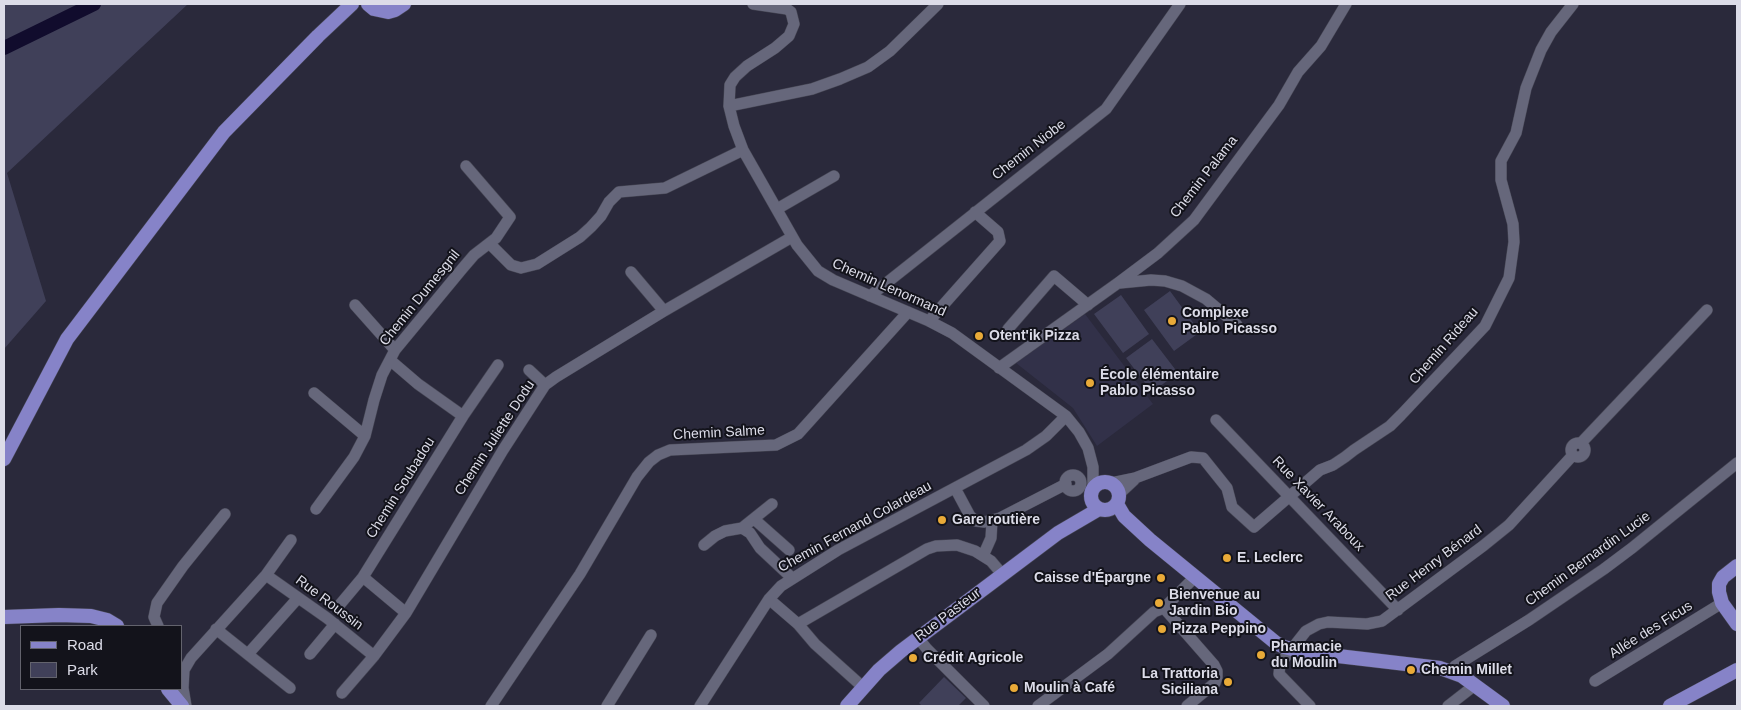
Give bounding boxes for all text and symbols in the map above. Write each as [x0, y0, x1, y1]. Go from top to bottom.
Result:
street label: Chemin Niobe [989, 116, 1069, 184]
street label: Chemin Palama [1167, 133, 1241, 221]
street label: Chemin Dumesgnil [376, 247, 464, 349]
street label: Chemin Lenormand [829, 255, 949, 321]
street label: Chemin Rideau [1406, 304, 1482, 388]
place label: Complexe Pablo Picasso [1182, 305, 1277, 338]
marker: Complexe Pablo Picasso [1166, 315, 1178, 327]
place label: Otent'ik Pizza [989, 328, 1079, 344]
marker: Otent'ik Pizza [973, 330, 985, 342]
place label: École élémentaire Pablo Picasso [1100, 367, 1219, 400]
street label: Chemin Juliette Dodu [452, 377, 538, 499]
marker: École élémentaire Pablo Picasso [1084, 377, 1096, 389]
street label: Chemin Salme [673, 422, 765, 444]
street label: Chemin Soubadou [363, 434, 439, 542]
street label: Rue Xavier Araboux [1268, 453, 1368, 555]
street label: Chemin Fernand Colardeau [775, 478, 935, 576]
street label: Chemin Bernardin Lucie [1522, 508, 1654, 610]
place label: Gare routière [952, 512, 1040, 528]
marker: Gare routière [936, 514, 948, 526]
street label: Rue Henry Bénard [1383, 521, 1485, 605]
place label: E. Leclerc [1237, 550, 1303, 566]
marker: E. Leclerc [1221, 552, 1233, 564]
place label: Caisse d'Épargne [1034, 570, 1151, 586]
street label: Rue Roussin [292, 572, 366, 634]
marker: Caisse d'Épargne [1155, 572, 1167, 584]
street label: Rue Pasteur [912, 585, 984, 645]
place label: Bienvenue au Jardin Bio [1169, 587, 1260, 620]
marker: Bienvenue au Jardin Bio [1153, 597, 1165, 609]
street label: Allée des Ficus [1606, 598, 1696, 662]
place label: Pizza Peppino [1172, 621, 1266, 637]
marker: Pizza Peppino [1156, 623, 1168, 635]
legend [20, 625, 182, 690]
text: Road [67, 636, 103, 653]
place label: Pharmacie du Moulin [1271, 639, 1342, 672]
marker: Pharmacie du Moulin [1255, 649, 1267, 661]
place label: Crédit Agricole [923, 650, 1023, 666]
marker: Crédit Agricole [907, 652, 919, 664]
text: Park [67, 661, 98, 678]
place label: Chemin Millet [1421, 662, 1512, 678]
marker: Chemin Millet [1405, 664, 1417, 676]
place label: La Trattoria Siciliana [1142, 666, 1218, 699]
marker: La Trattoria Siciliana [1222, 676, 1234, 688]
place label: Moulin à Café [1024, 680, 1115, 696]
marker: Moulin à Café [1008, 682, 1020, 694]

